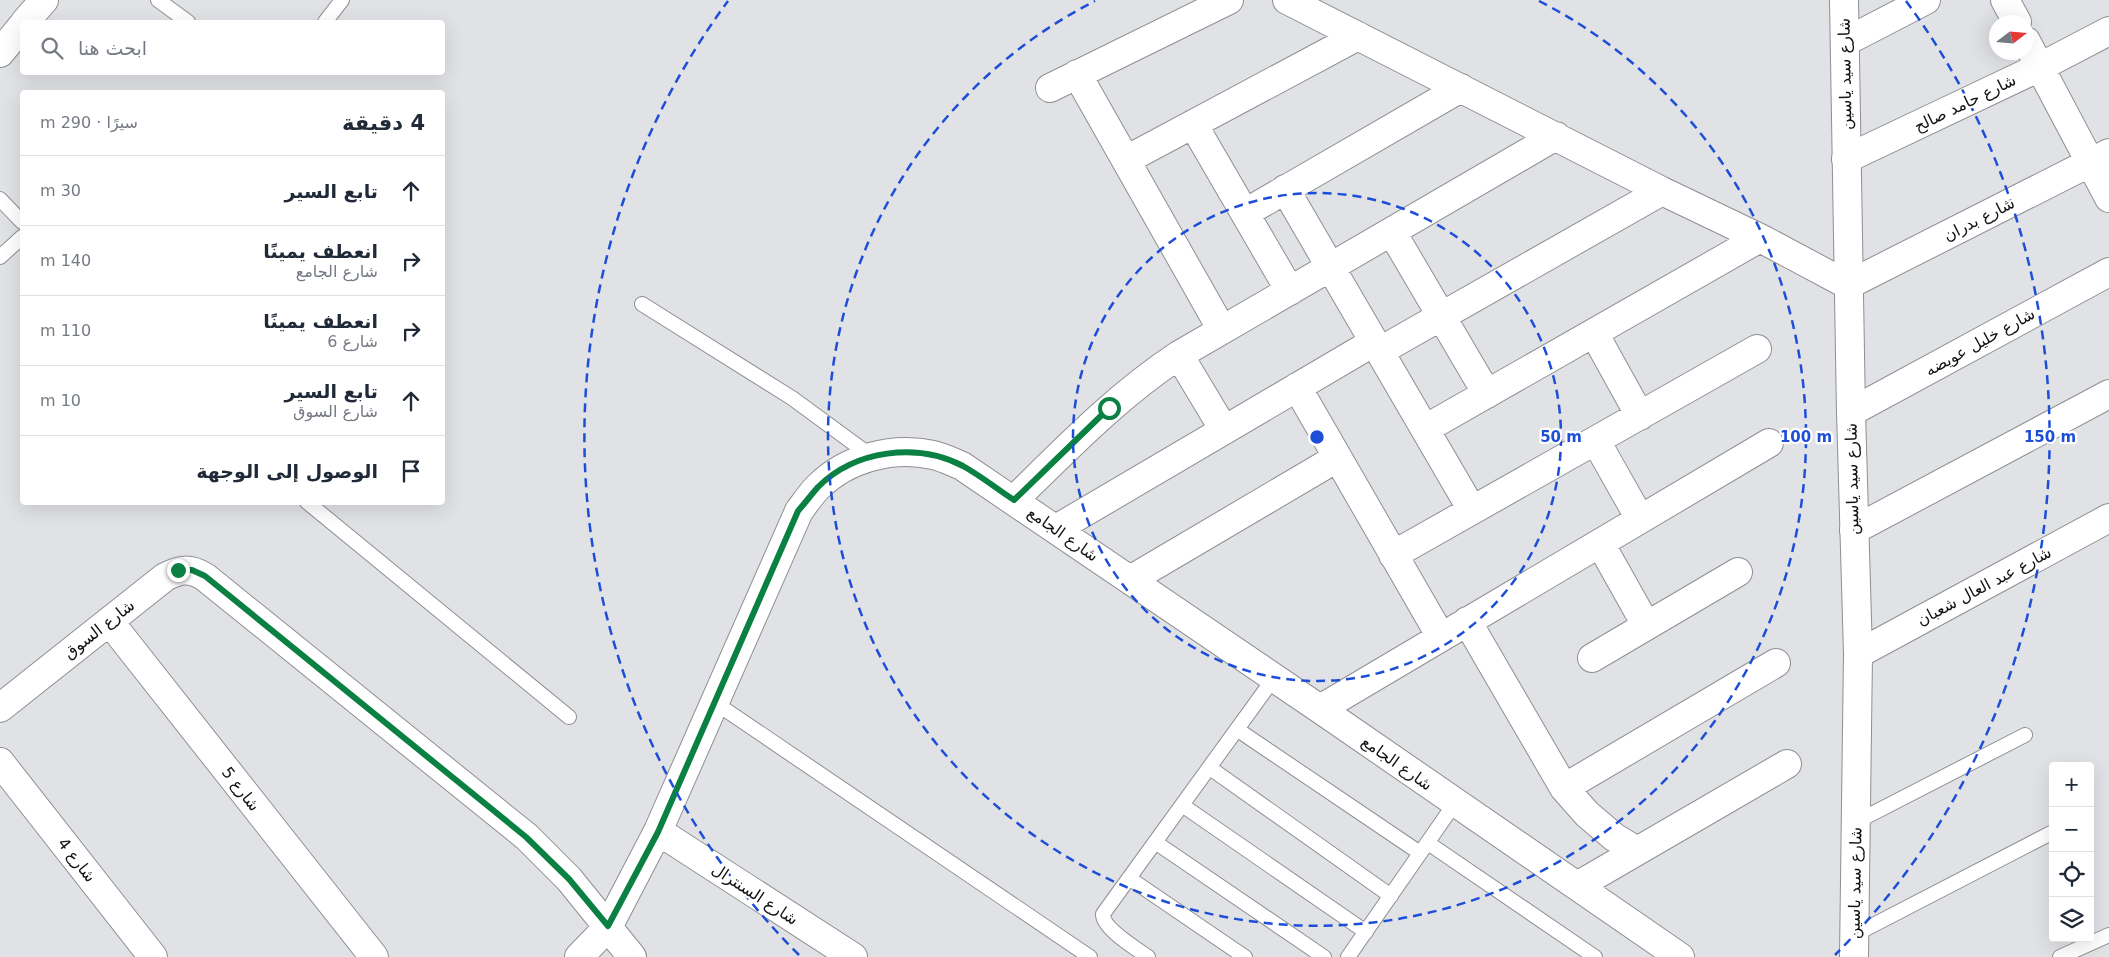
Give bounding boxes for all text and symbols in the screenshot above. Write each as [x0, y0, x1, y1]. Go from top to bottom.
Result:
north arrow [1989, 15, 2034, 60]
street label: شارع سيد ياسين [1835, 18, 1856, 130]
search box [20, 20, 445, 75]
icon: search [38, 34, 66, 62]
text: ابحث هنا [78, 37, 147, 59]
street label: شارع حامد صالح [1911, 70, 2020, 137]
text: 4 دقيقة [342, 111, 425, 135]
text: سيرًا · 290 m [40, 113, 138, 132]
icon: ahead [397, 177, 425, 205]
text: تابع السير [284, 180, 378, 202]
text: 30 m [40, 181, 81, 200]
street label: شارع بدران [1940, 193, 2018, 246]
text: انعطف يمينًا [263, 240, 378, 262]
icon: right [397, 247, 425, 275]
text: 140 m [40, 251, 91, 270]
text: شارع الجامع [296, 262, 378, 281]
street label: شارع خليل عويضه [1922, 304, 2039, 381]
text: انعطف يمينًا [263, 310, 378, 332]
icon: right [397, 317, 425, 345]
text: 110 m [40, 321, 91, 340]
text: شارع 6 [327, 332, 378, 351]
text: تابع السير [284, 380, 378, 402]
icon: ahead [397, 387, 425, 415]
text: 10 m [40, 391, 81, 410]
route start [1098, 397, 1121, 420]
text: شارع السوق [293, 402, 378, 421]
street label: شارع سيد ياسين [1842, 423, 1863, 535]
centre of rings [1308, 428, 1326, 446]
text: 50 m [1540, 428, 1582, 446]
text: 100 m [1780, 428, 1832, 446]
text: 150 m [2024, 428, 2076, 446]
icon: arrive [397, 457, 425, 485]
text: الوصول إلى الوجهة [196, 460, 378, 482]
street label: شارع الجامع [1023, 503, 1102, 566]
street label: شارع عبد العال شعبان [1913, 542, 2055, 630]
route end [167, 559, 190, 582]
street label: شارع السوق [60, 595, 139, 663]
street label: شارع الجامع [1357, 732, 1436, 795]
map controls [2049, 762, 2094, 942]
button: + [2049, 762, 2094, 807]
street label: شارع 5 [217, 763, 264, 815]
button: − [2049, 807, 2094, 852]
street label: شارع سيد ياسين [1845, 827, 1866, 939]
street label: شارع 4 [53, 834, 100, 886]
button: locate [2049, 852, 2094, 897]
street label: شارع السنترال [708, 859, 802, 930]
button: layers [2049, 897, 2094, 942]

